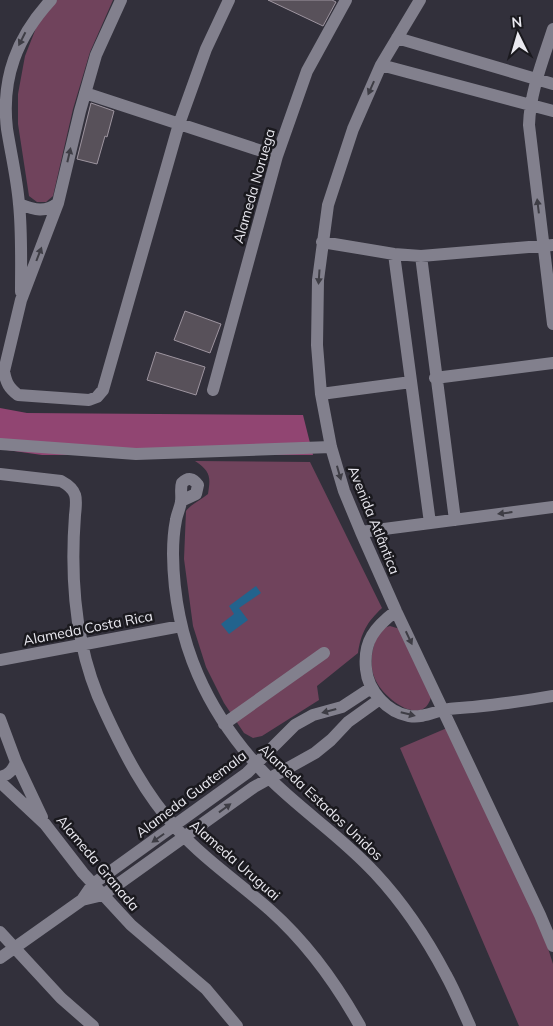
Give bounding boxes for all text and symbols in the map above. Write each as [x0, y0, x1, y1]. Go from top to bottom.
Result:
north arrow [493, 10, 543, 60]
text: N [511, 13, 523, 31]
one-way arrow [18, 32, 27, 47]
one-way arrow [366, 81, 374, 95]
street label: Alameda Noruega [229, 127, 279, 245]
one-way arrow [65, 148, 73, 163]
one-way arrow [534, 198, 542, 214]
one-way arrow [35, 247, 43, 261]
one-way arrow [314, 270, 322, 286]
street label: Avenida Atlântica [344, 463, 404, 577]
one-way arrow [335, 465, 343, 480]
one-way arrow [496, 510, 512, 518]
street label: Alameda Costa Rica [22, 607, 154, 649]
one-way arrow [405, 631, 413, 645]
one-way arrow [321, 707, 336, 715]
one-way arrow [401, 710, 416, 718]
street label: Alameda Estados Unidos [255, 740, 387, 864]
street label: Alameda Guatemala [132, 747, 250, 841]
one-way arrow [218, 803, 232, 813]
street label: Alameda Granada [53, 811, 143, 915]
street label: Alameda Uruguai [186, 816, 284, 904]
one-way arrow [151, 833, 165, 843]

